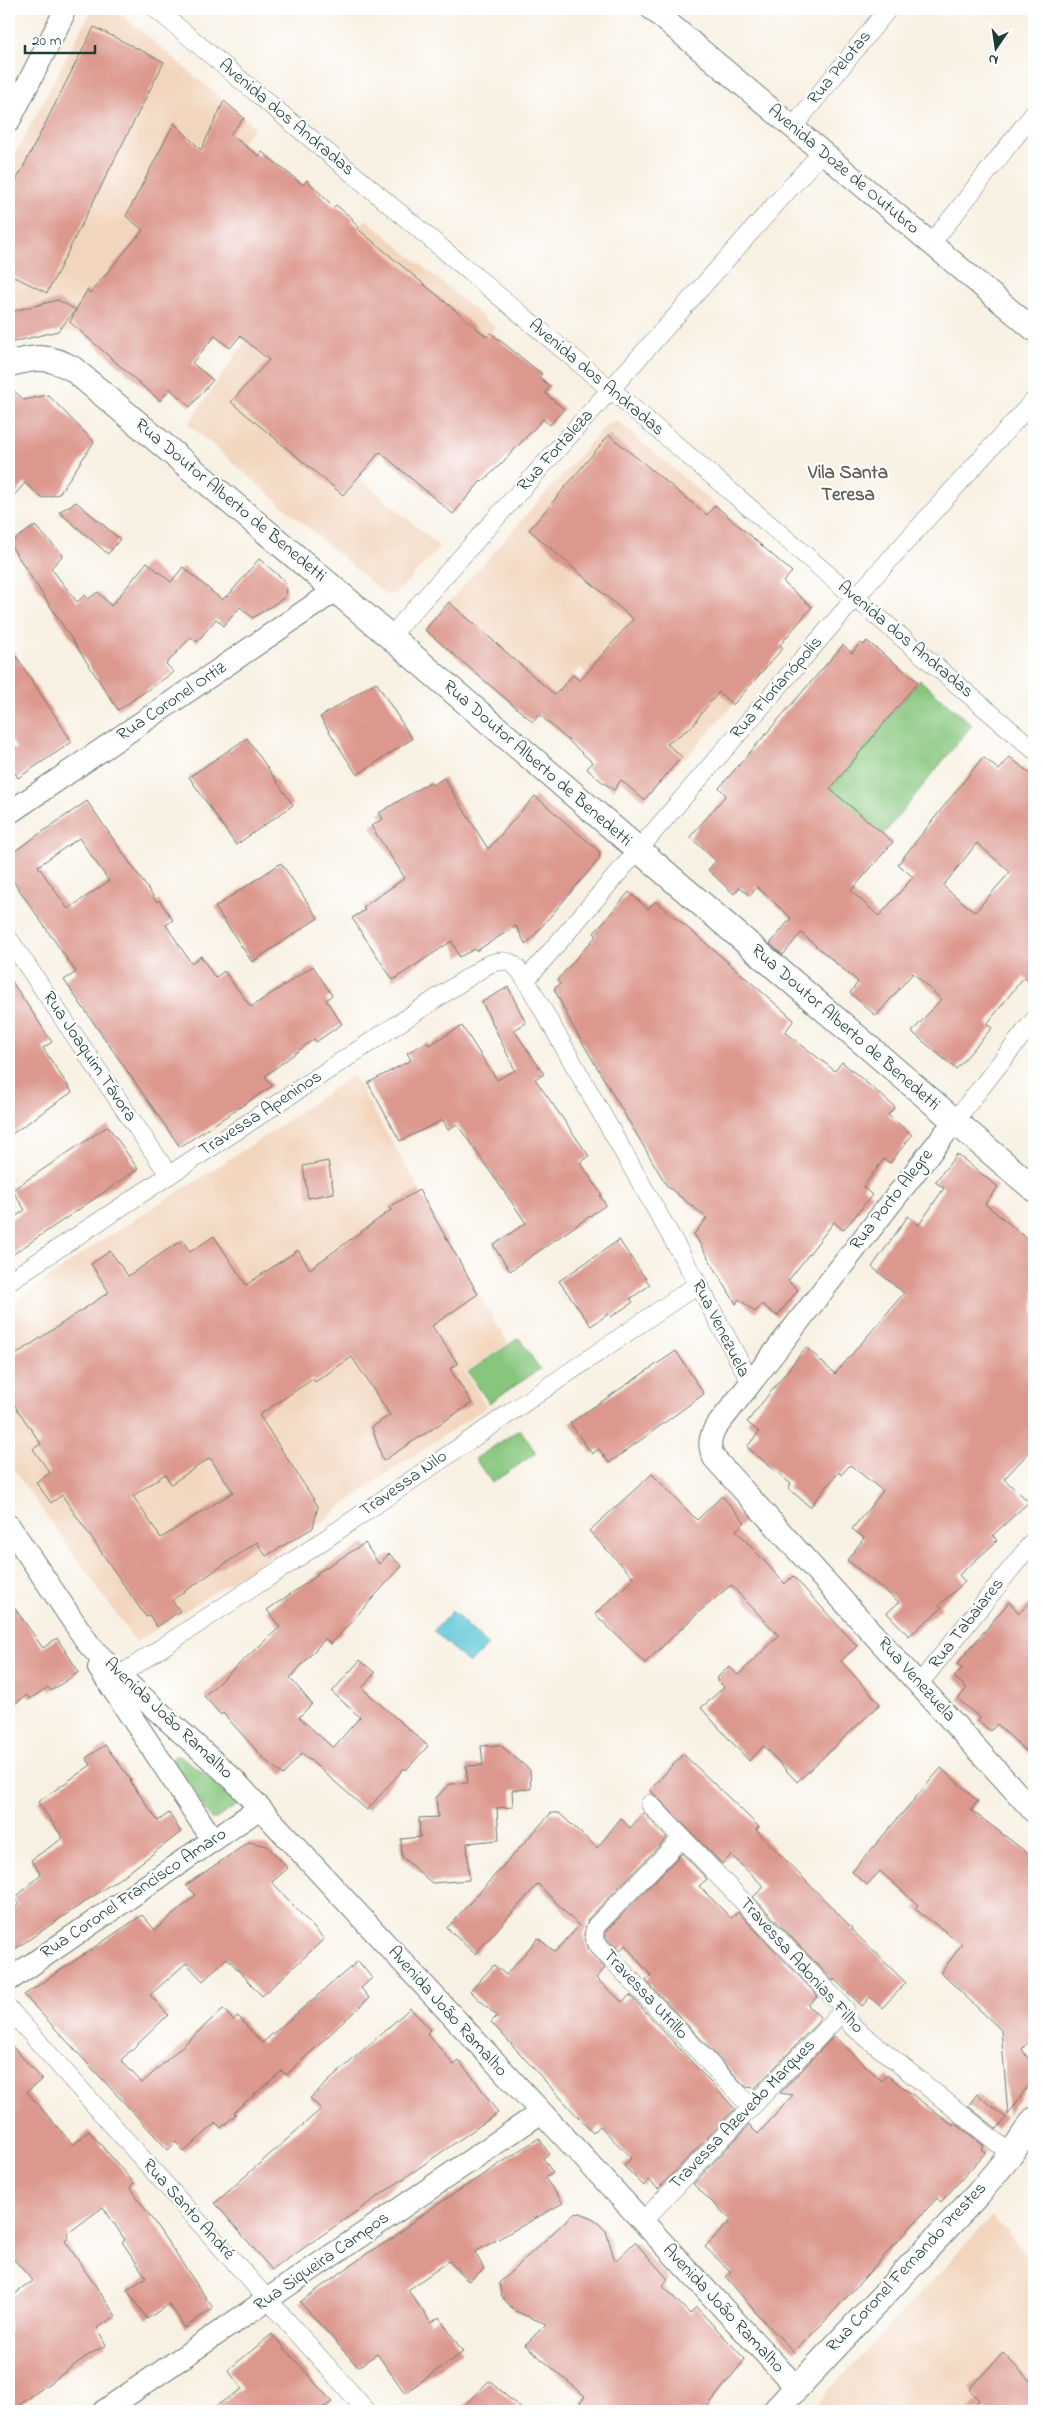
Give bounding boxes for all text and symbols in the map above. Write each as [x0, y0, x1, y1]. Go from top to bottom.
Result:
scale bar [25, 22, 95, 54]
north arrow [970, 22, 1020, 72]
street label: Rua Pelotas [802, 25, 878, 111]
text: 20 m [32, 30, 62, 52]
text: N [986, 48, 1000, 70]
street label: Avenida dos Andradas [212, 53, 360, 183]
street label: Avenida Doze de Outubro [761, 99, 925, 241]
street label: Avenida dos Andradas [522, 313, 670, 443]
street label: Rua Fortaleza [512, 404, 600, 498]
street label: Rua Doutor Alberto de Benedetti [128, 413, 332, 589]
district label: Vila Santa Teresa [807, 460, 888, 509]
street label: Avenida dos Andradas [831, 575, 979, 705]
street label: Rua Florianópolis [725, 631, 829, 745]
street label: Rua Coronel Ortiz [112, 655, 232, 748]
street label: Rua Doutor Alberto de Benedetti [437, 674, 637, 854]
street label: Rua Doutor Alberto de Benedetti [745, 938, 945, 1118]
street label: Rua Joaquim Távora [36, 986, 142, 1128]
street label: Travessa Apeninos [194, 1064, 328, 1164]
street label: Rua Porto Alegre [844, 1143, 941, 1257]
street label: Rua Venezuela [684, 1276, 756, 1382]
street label: Travessa Nilo [355, 1444, 453, 1524]
street label: Rua Tabaiares [923, 1573, 1011, 1675]
street label: Rua Venezuela [871, 1632, 961, 1728]
street label: Avenida João Ramalho [98, 1652, 238, 1786]
street label: Rua Coronel Francisco Amaro [36, 1822, 232, 1966]
street label: Travessa Adonias Filho [733, 1892, 869, 2040]
street label: Avenida João Ramalho [381, 1941, 513, 2083]
street label: Travessa Utrillo [596, 1944, 694, 2046]
street label: Travessa Azevedo Marques [664, 2034, 822, 2196]
street label: Rua Santo André [135, 2154, 241, 2267]
street label: Rua Coronel Fernando Prestes [821, 2177, 993, 2359]
street label: Rua Siqueira Campos [249, 2205, 395, 2319]
street label: Avenida João Ramalho [656, 2239, 790, 2379]

